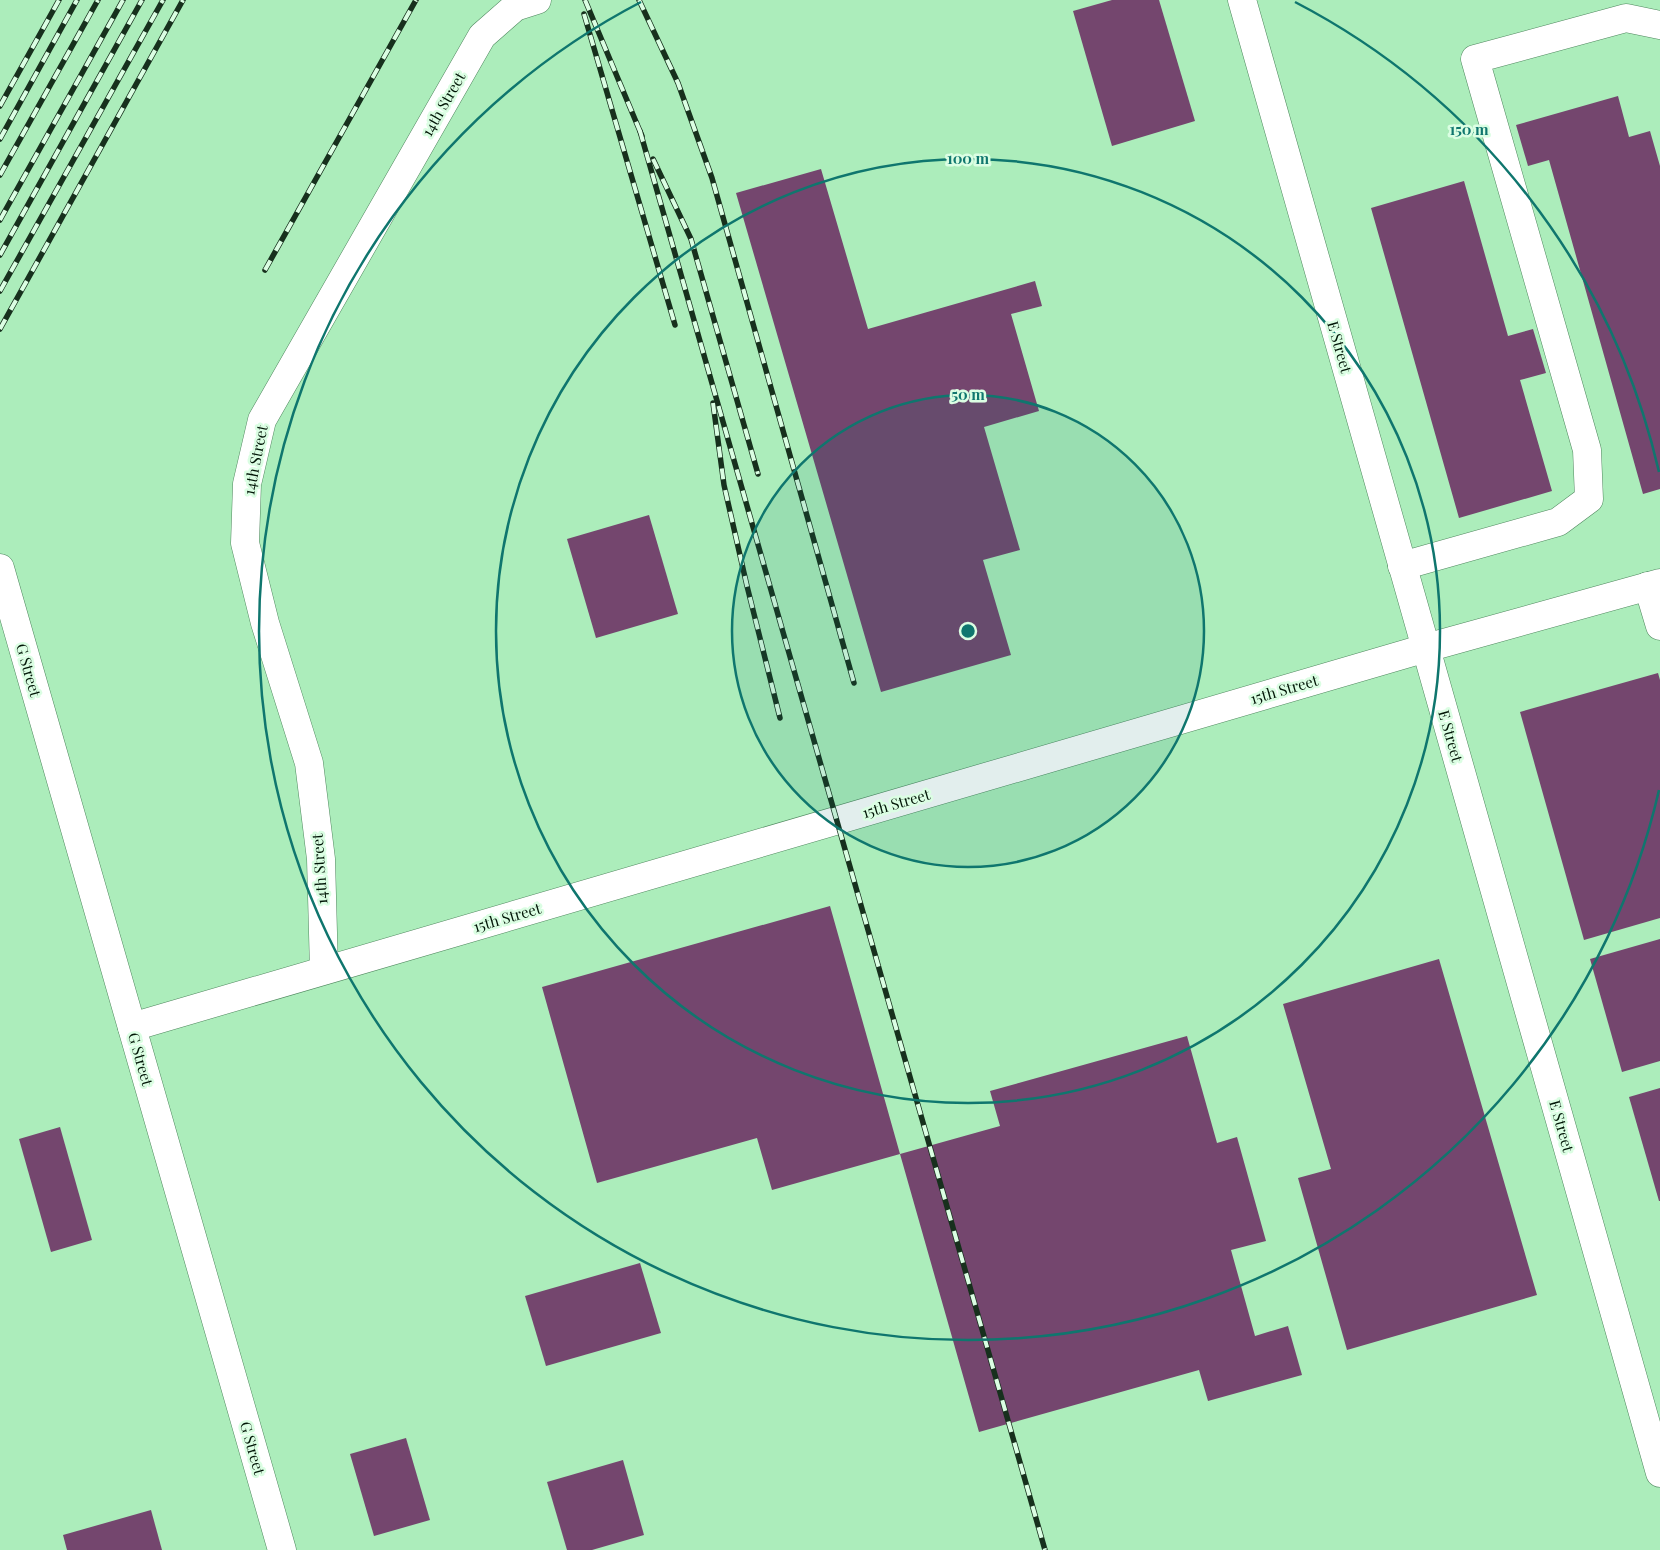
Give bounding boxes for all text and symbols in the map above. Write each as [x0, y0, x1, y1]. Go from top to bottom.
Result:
street label: 14th Street [417, 68, 470, 140]
text: 150 m [1449, 119, 1489, 139]
text: 100 m [947, 148, 990, 168]
street label: E Street [1323, 319, 1357, 376]
text: 50 m [951, 384, 985, 404]
street label: 14th Street [238, 423, 272, 497]
centre of rings [959, 622, 977, 640]
street label: G Street [12, 641, 46, 700]
street label: 15th Street [1248, 670, 1321, 708]
street label: E Street [1434, 708, 1468, 765]
street label: 15th Street [860, 784, 933, 822]
street label: 14th Street [306, 832, 331, 905]
street label: 15th Street [471, 898, 544, 936]
street label: G Street [124, 1030, 158, 1089]
street label: E Street [1545, 1098, 1579, 1155]
street label: G Street [236, 1419, 270, 1478]

